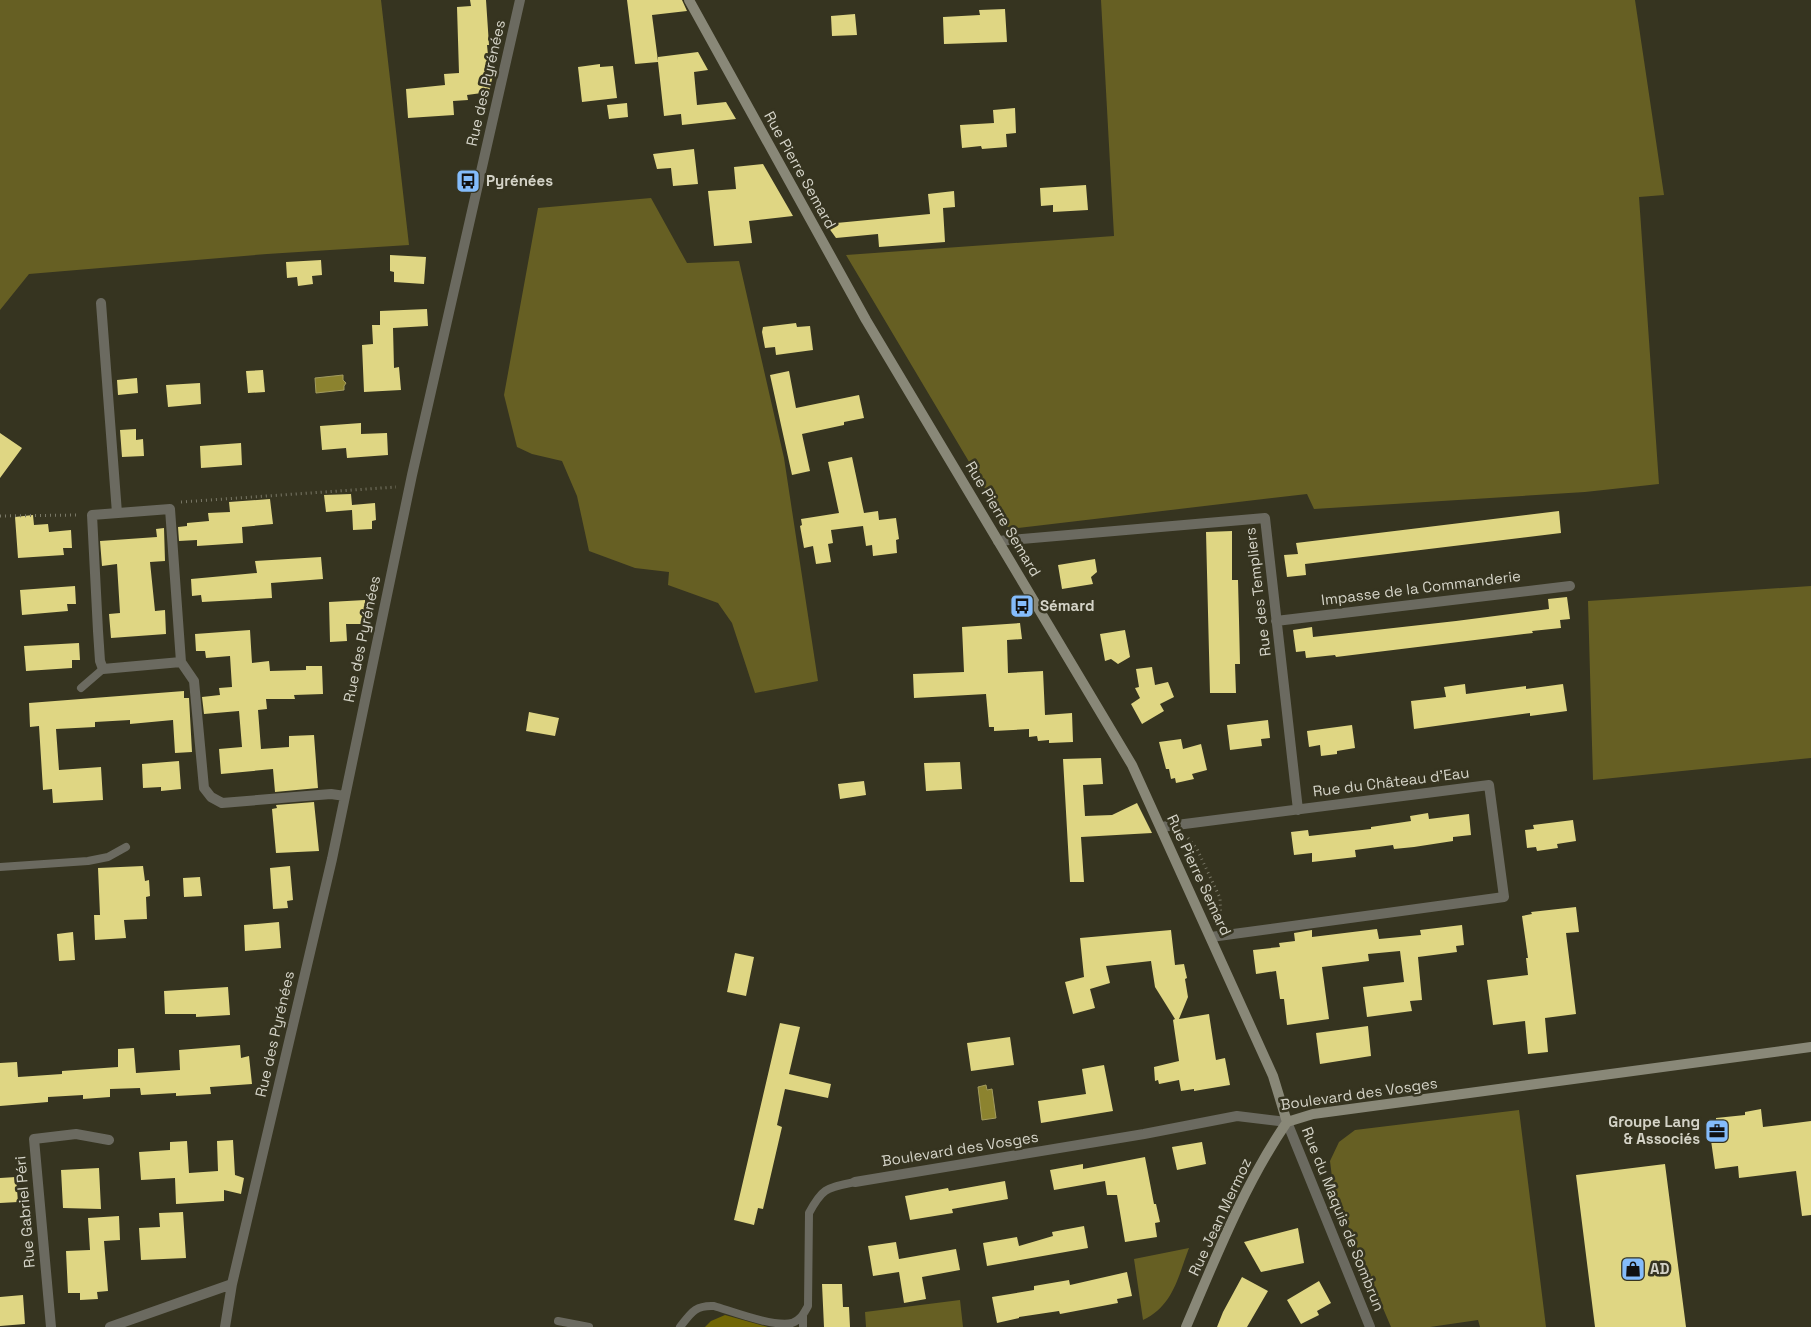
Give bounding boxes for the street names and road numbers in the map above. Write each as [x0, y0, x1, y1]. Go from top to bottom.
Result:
street label: Rue des Pyrénées [462, 18, 509, 148]
street label: Rue Pierre Semard [760, 108, 841, 232]
street label: Rue Pierre Semard [961, 458, 1045, 580]
street label: Rue des Templiers [1240, 526, 1275, 658]
street label: Impasse de la Commanderie [1320, 566, 1522, 609]
street label: Rue des Pyrénées [339, 574, 384, 704]
street label: Rue du Château d'Eau [1312, 762, 1470, 801]
street label: Rue Pierre Semard [1163, 811, 1236, 938]
street label: Rue des Pyrénées [251, 969, 298, 1099]
street label: Boulevard des Vosges [1279, 1073, 1439, 1114]
street label: Rue du Maquis de Sombrun [1298, 1124, 1389, 1314]
street label: Boulevard des Vosges [880, 1127, 1040, 1170]
street label: Rue Gabriel Péri [10, 1155, 39, 1269]
street label: Rue Jean Mermoz [1184, 1155, 1255, 1279]

